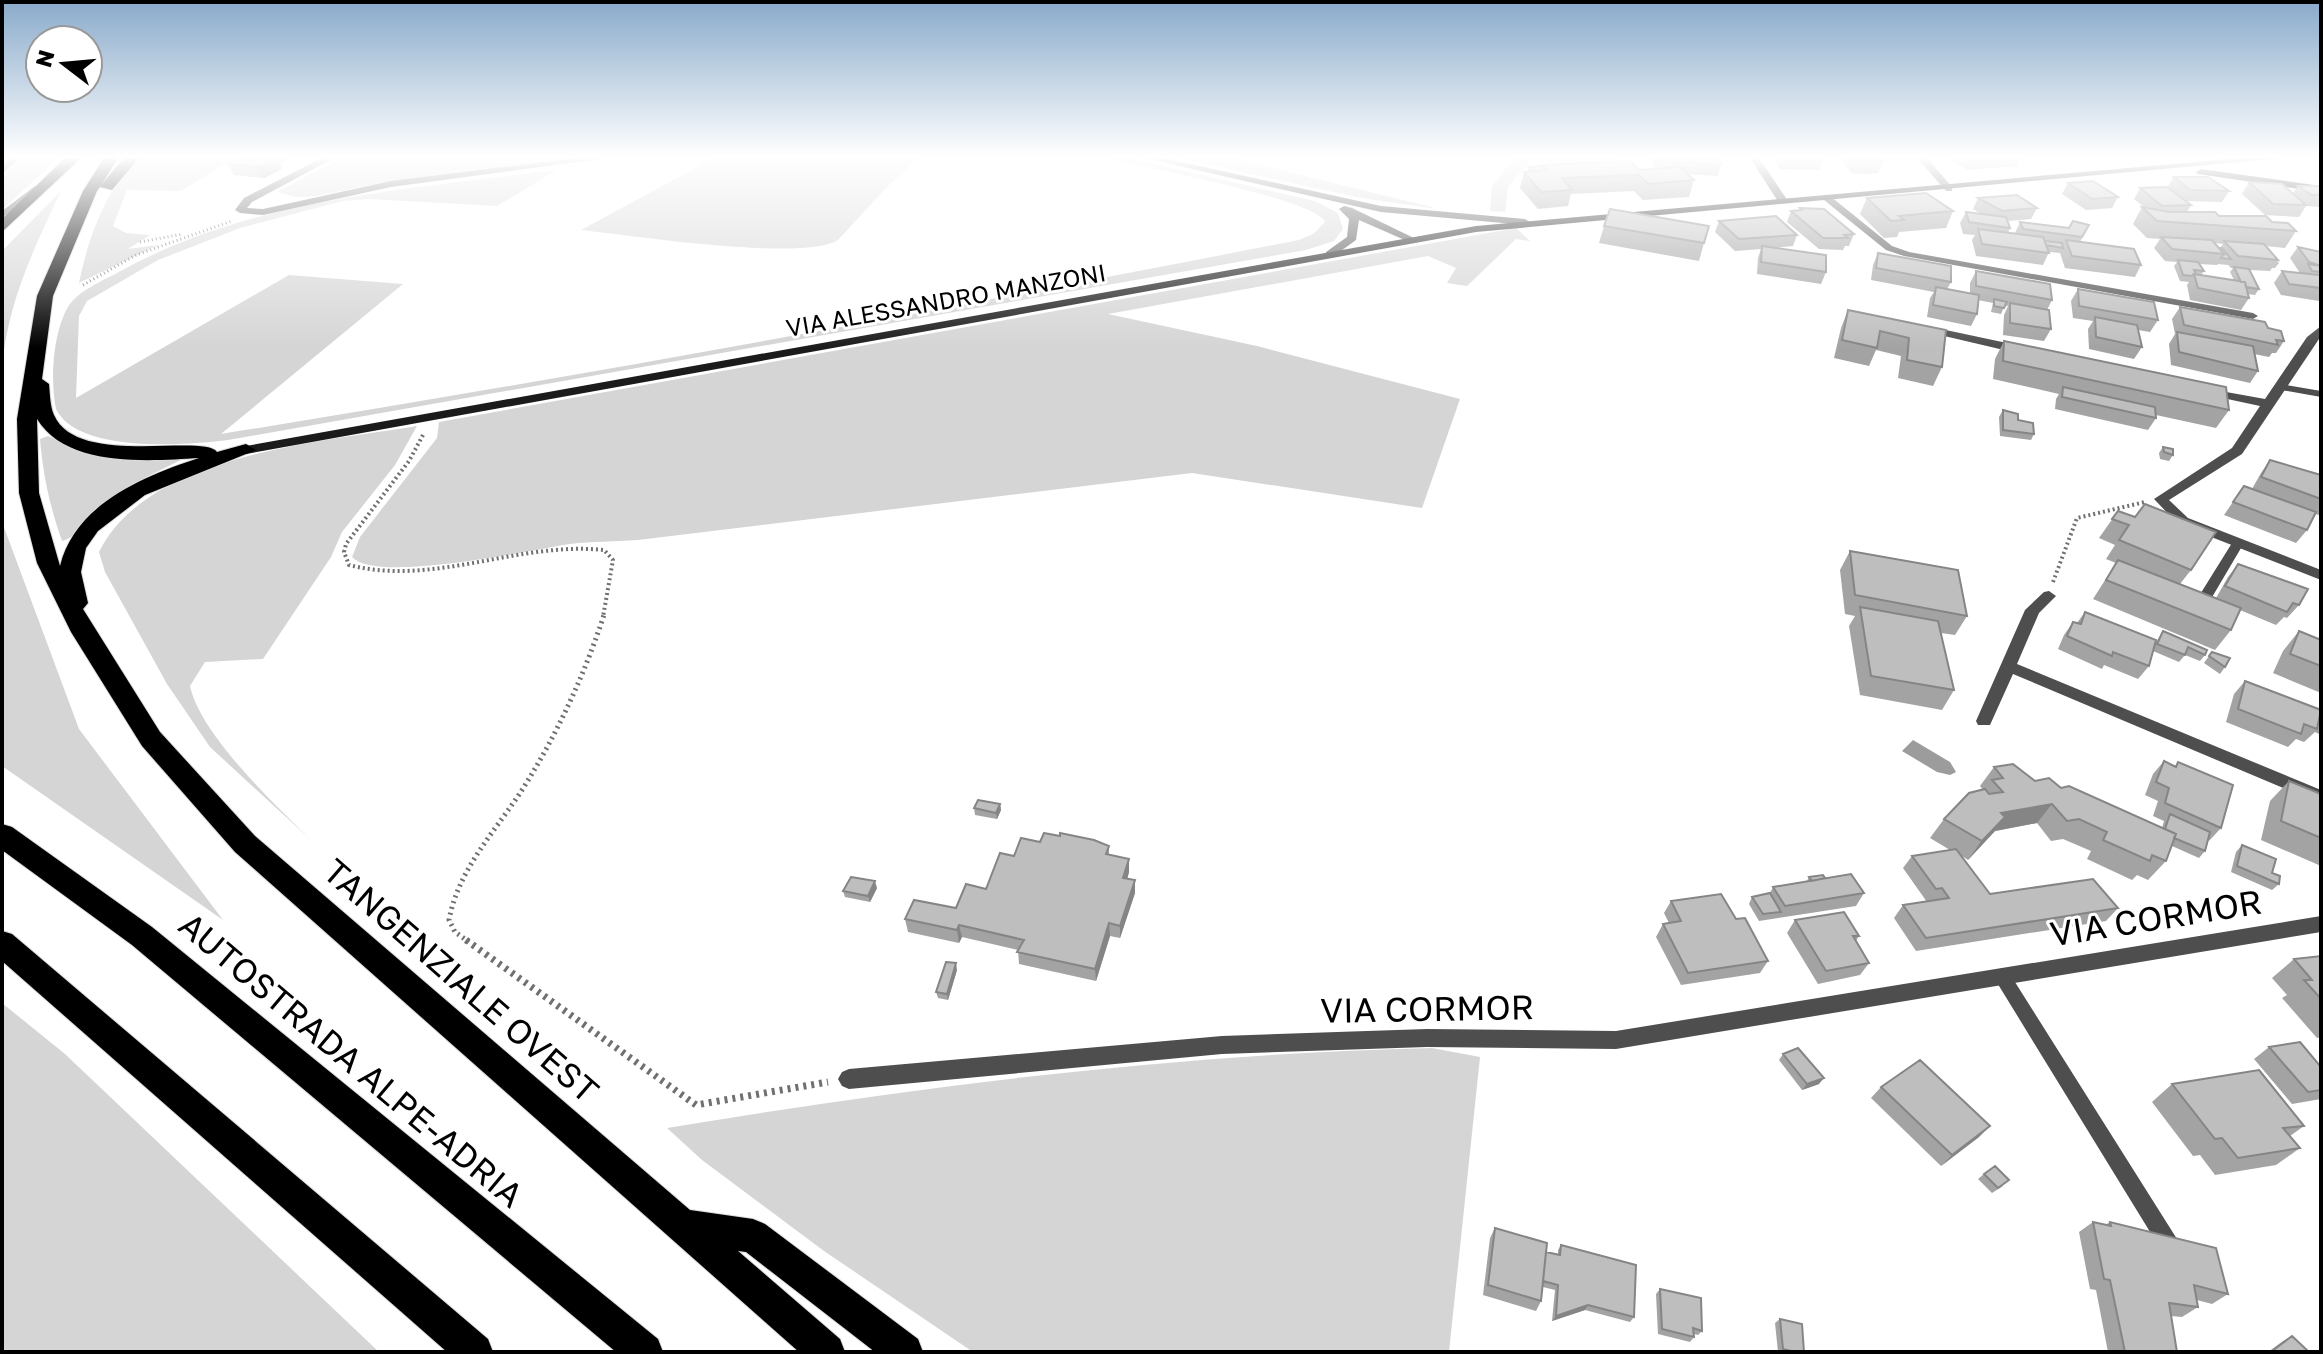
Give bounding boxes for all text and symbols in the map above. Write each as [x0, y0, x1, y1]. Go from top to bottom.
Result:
north arrow [24, 24, 104, 104]
text: N [29, 47, 60, 70]
street label: VIA ALESSANDRO MANZONI [783, 257, 1108, 342]
street label: TANGENZIALE OVEST [316, 850, 607, 1110]
street label: VIA CORMOR [2047, 881, 2264, 953]
street label: AUTOSTRADA ALPE-ADRIA [172, 904, 532, 1215]
street label: VIA CORMOR [1320, 986, 1534, 1030]

